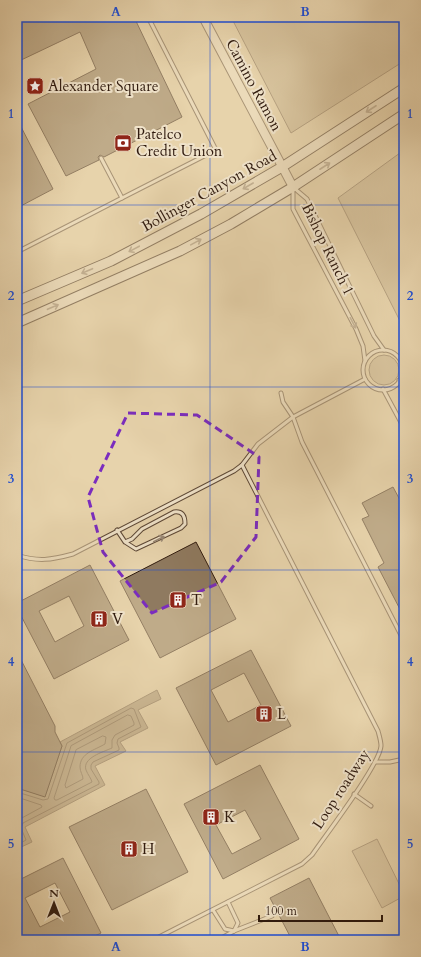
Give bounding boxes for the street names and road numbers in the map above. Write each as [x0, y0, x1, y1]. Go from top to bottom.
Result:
street label: Camino Ramon [221, 35, 287, 135]
street label: Bollinger Canyon Road [138, 146, 280, 236]
street label: Bishop Ranch 1 [297, 200, 359, 298]
street label: Loop roadway [308, 745, 374, 833]

